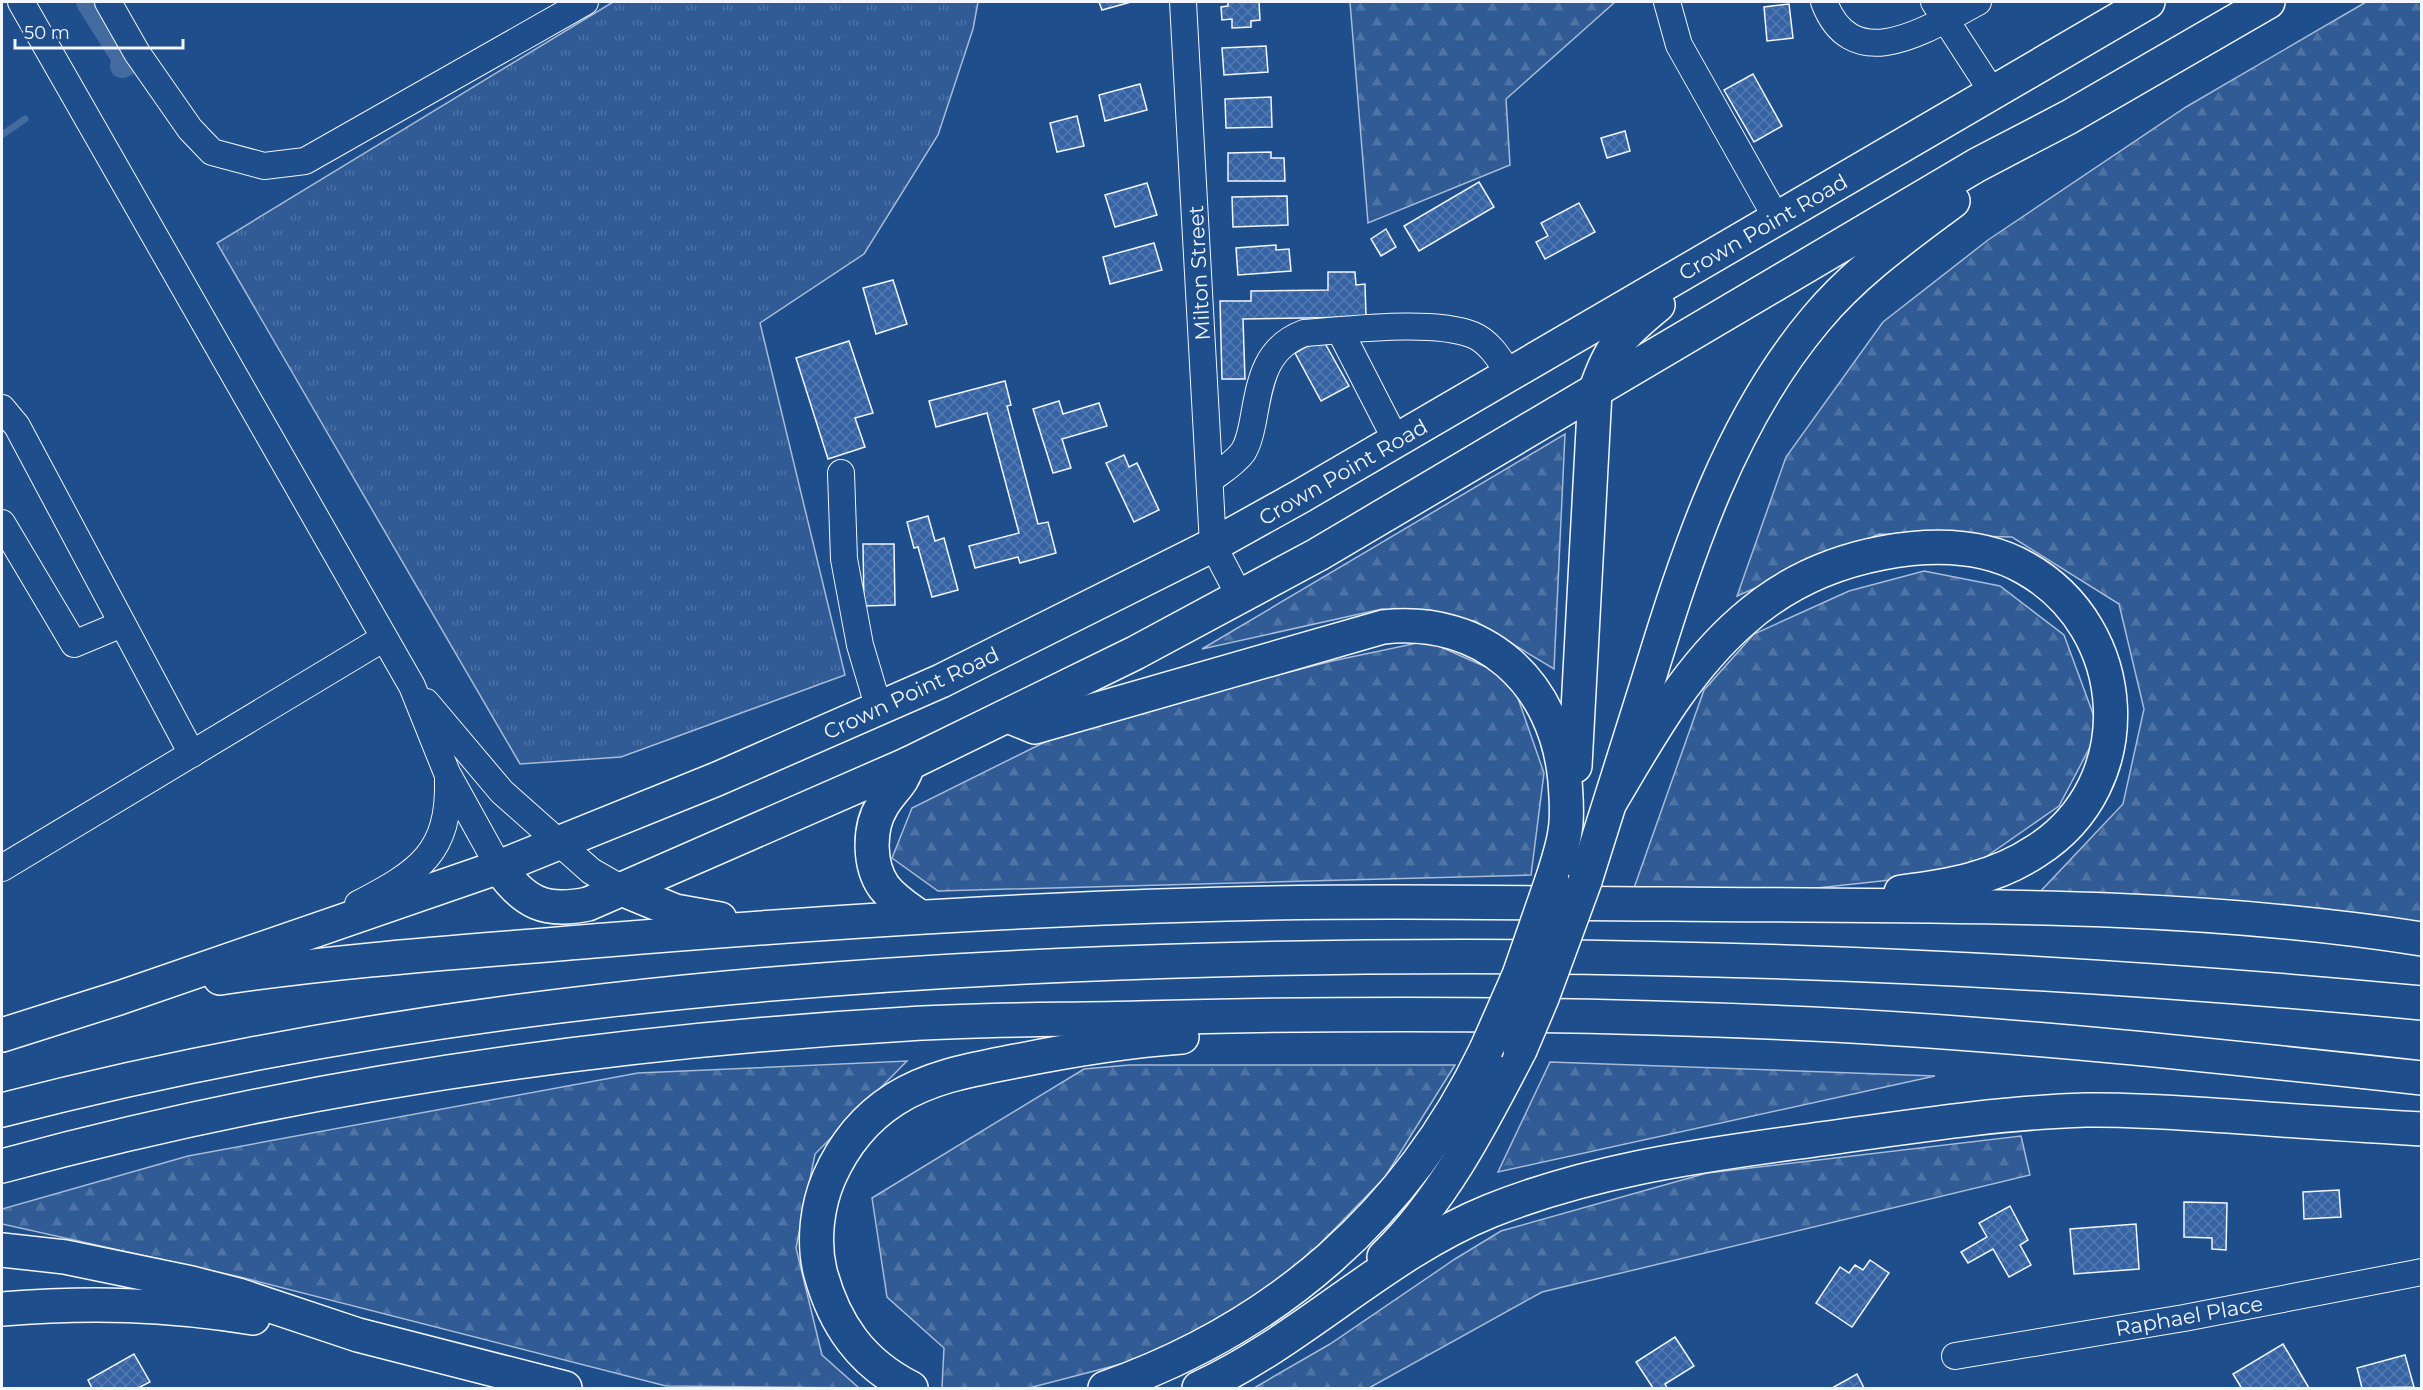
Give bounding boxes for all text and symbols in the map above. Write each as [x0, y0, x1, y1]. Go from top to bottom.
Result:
scale bar [15, 12, 183, 50]
text: 50 m [24, 22, 70, 44]
street label: Crown Point Road [1674, 168, 1852, 286]
street label: Milton Street [1183, 205, 1215, 341]
street label: Crown Point Road [1254, 413, 1432, 531]
street label: Crown Point Road [819, 641, 1003, 745]
street label: Raphael Place [2113, 1291, 2265, 1341]

